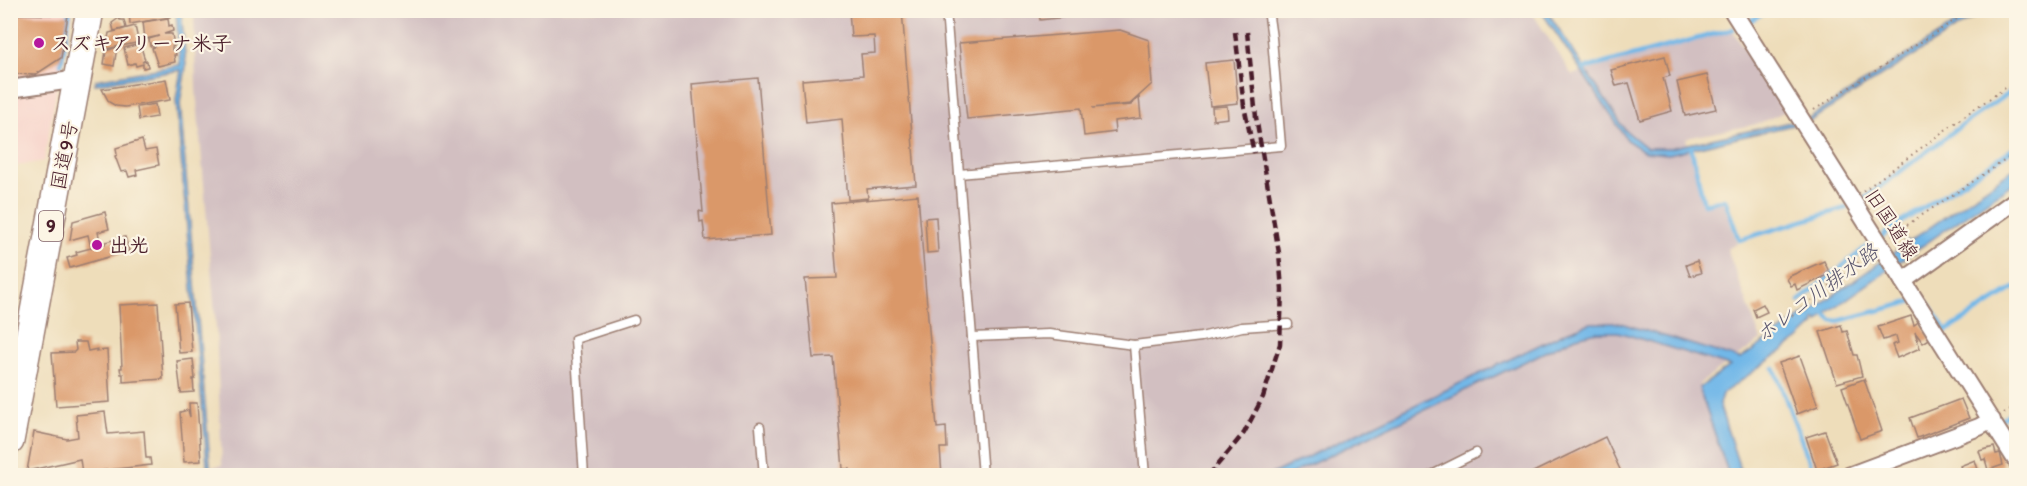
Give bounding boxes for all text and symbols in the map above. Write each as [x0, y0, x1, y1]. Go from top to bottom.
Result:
place label: スズキアリーナ米子 [51, 31, 232, 55]
marker: スズキアリーナ米子 [32, 36, 46, 50]
street label: 国道9号 [45, 118, 83, 192]
street label: 旧国道線 [1860, 184, 1924, 264]
road number: 9 [39, 211, 63, 241]
place label: 出光 [109, 233, 149, 257]
marker: 出光 [90, 238, 104, 252]
water label: ホレコ川排水路 [1750, 238, 1884, 347]

